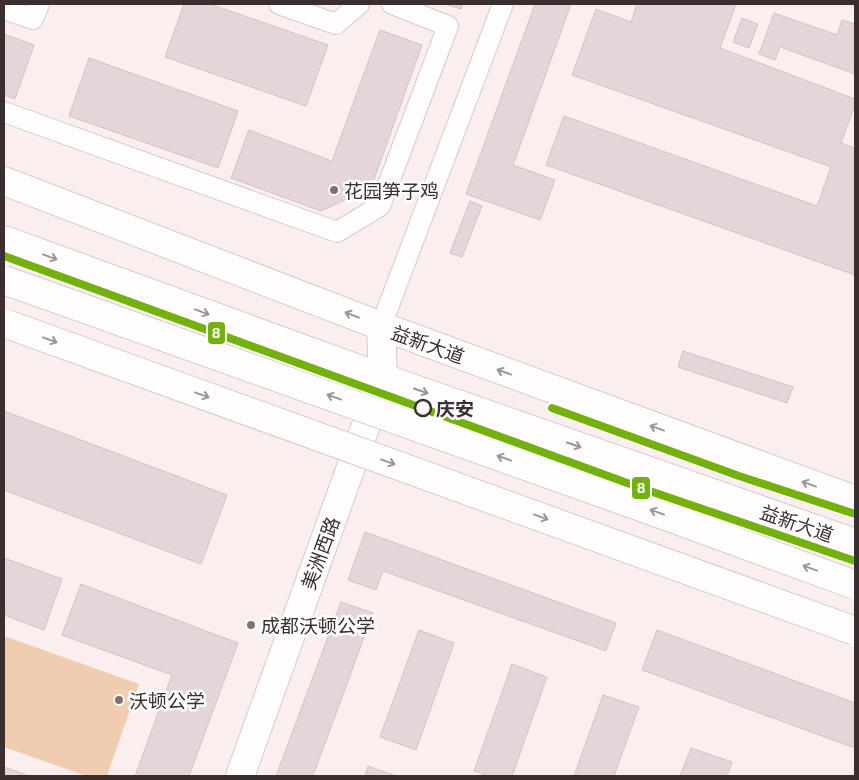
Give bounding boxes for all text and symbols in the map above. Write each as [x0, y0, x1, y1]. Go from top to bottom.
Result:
place label: 花园笋子鸡 [344, 179, 439, 202]
marker: 花园笋子鸡 [328, 184, 340, 196]
one-way arrow [41, 253, 57, 262]
one-way arrow [194, 308, 209, 317]
one-way arrow [345, 310, 360, 319]
street label: 益新大道 [388, 320, 468, 368]
line badge: 8 [207, 321, 226, 345]
text: 8 [212, 324, 220, 341]
one-way arrow [41, 336, 57, 345]
one-way arrow [497, 367, 513, 376]
one-way arrow [413, 387, 429, 397]
one-way arrow [194, 391, 210, 400]
one-way arrow [327, 392, 343, 401]
place label: 庆安 [436, 397, 474, 420]
marker: 庆安 [414, 399, 432, 417]
one-way arrow [650, 423, 665, 432]
one-way arrow [566, 441, 582, 450]
one-way arrow [497, 453, 512, 462]
one-way arrow [380, 458, 395, 467]
line badge: 8 [631, 476, 651, 500]
text: 8 [637, 479, 645, 496]
one-way arrow [802, 479, 818, 488]
street label: 益新大道 [757, 500, 837, 546]
one-way arrow [650, 507, 665, 516]
street label: 美洲西路 [296, 513, 344, 593]
one-way arrow [533, 513, 548, 522]
one-way arrow [802, 563, 817, 572]
place label: 成都沃顿公学 [261, 614, 375, 637]
marker: 成都沃顿公学 [245, 619, 257, 631]
place label: 沃顿公学 [129, 689, 205, 712]
marker: 沃顿公学 [113, 694, 125, 706]

